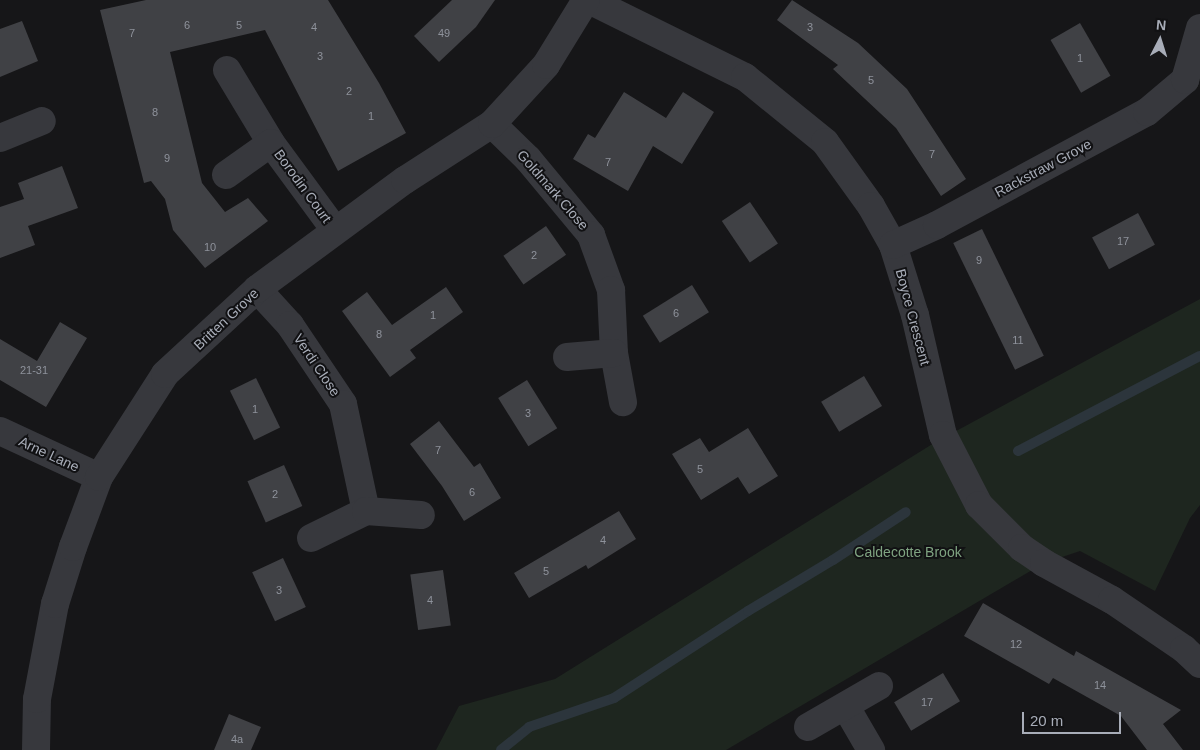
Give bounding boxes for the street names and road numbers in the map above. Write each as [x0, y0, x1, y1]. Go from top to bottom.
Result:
street label: Rackstraw Grove [992, 135, 1094, 201]
street label: Borodin Court [271, 146, 335, 226]
street label: Goldmark Close [514, 147, 592, 233]
street label: Boyce Crescent [892, 267, 934, 367]
street label: Britten Grove [190, 285, 262, 353]
street label: Verdi Close [290, 331, 344, 399]
street label: Arne Lane [16, 433, 82, 475]

